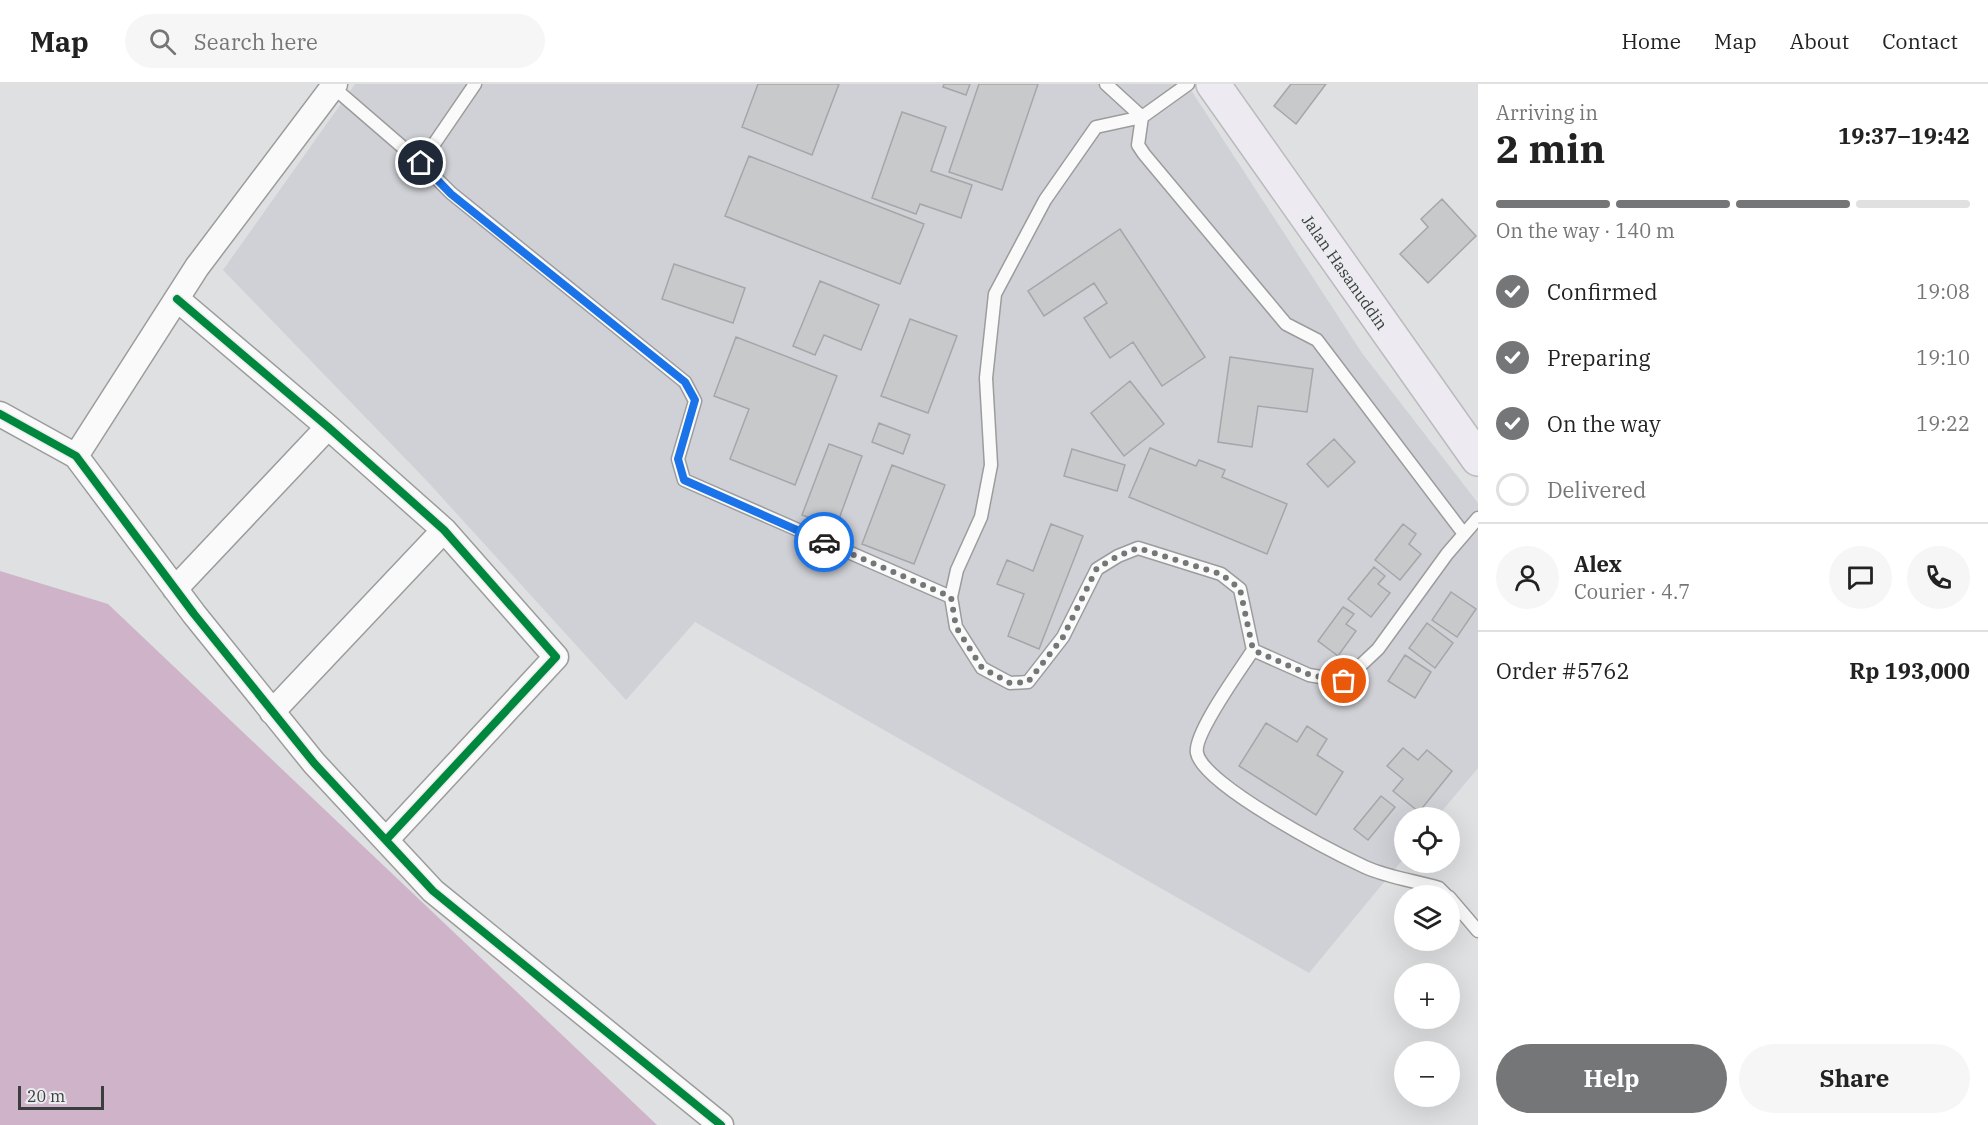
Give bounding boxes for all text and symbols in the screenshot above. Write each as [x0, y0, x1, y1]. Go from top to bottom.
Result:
search box [125, 14, 545, 68]
text: Map [30, 23, 89, 60]
icon: search [146, 25, 179, 58]
text: Search here [194, 27, 318, 56]
text: Home [1621, 27, 1681, 55]
text: Map [1714, 27, 1757, 55]
text: About [1790, 27, 1849, 55]
text: Contact [1882, 27, 1958, 55]
text: Arriving in [1496, 99, 1598, 126]
text: 19:37–19:42 [1838, 121, 1970, 150]
text: 2 min [1496, 123, 1605, 174]
pin [395, 137, 446, 188]
icon: home [404, 146, 437, 179]
street label: Jalan Hasanuddin [1298, 210, 1392, 334]
text: On the way · 140 m [1496, 217, 1675, 244]
icon: check [1496, 275, 1529, 308]
text: Confirmed [1547, 277, 1658, 306]
text: 19:08 [1916, 278, 1970, 305]
icon: check [1496, 341, 1529, 374]
text: Preparing [1547, 343, 1651, 372]
text: 19:10 [1916, 344, 1970, 371]
icon: check [1496, 407, 1529, 440]
text: On the way [1547, 409, 1661, 438]
text: 19:22 [1916, 410, 1970, 437]
text: Delivered [1547, 475, 1646, 504]
courier [794, 512, 854, 572]
icon: car [808, 526, 841, 559]
button: person [1496, 546, 1559, 609]
button: chat [1829, 546, 1892, 609]
button: phone [1907, 546, 1970, 609]
text: Alex [1574, 549, 1622, 578]
text: Courier · 4.7 [1574, 578, 1690, 605]
pin [1318, 655, 1369, 706]
text: Order #5762 [1496, 656, 1630, 685]
text: Rp 193,000 [1849, 656, 1970, 685]
icon: bag [1327, 664, 1360, 697]
map controls [1394, 807, 1460, 1107]
button: locate [1394, 807, 1460, 873]
button: layers [1394, 885, 1460, 951]
button: + [1394, 963, 1460, 1029]
button: − [1394, 1041, 1460, 1107]
button: Help [1496, 1044, 1727, 1113]
button: Share [1739, 1044, 1970, 1113]
scale bar [18, 1083, 104, 1110]
text: 20 m [27, 1086, 65, 1106]

